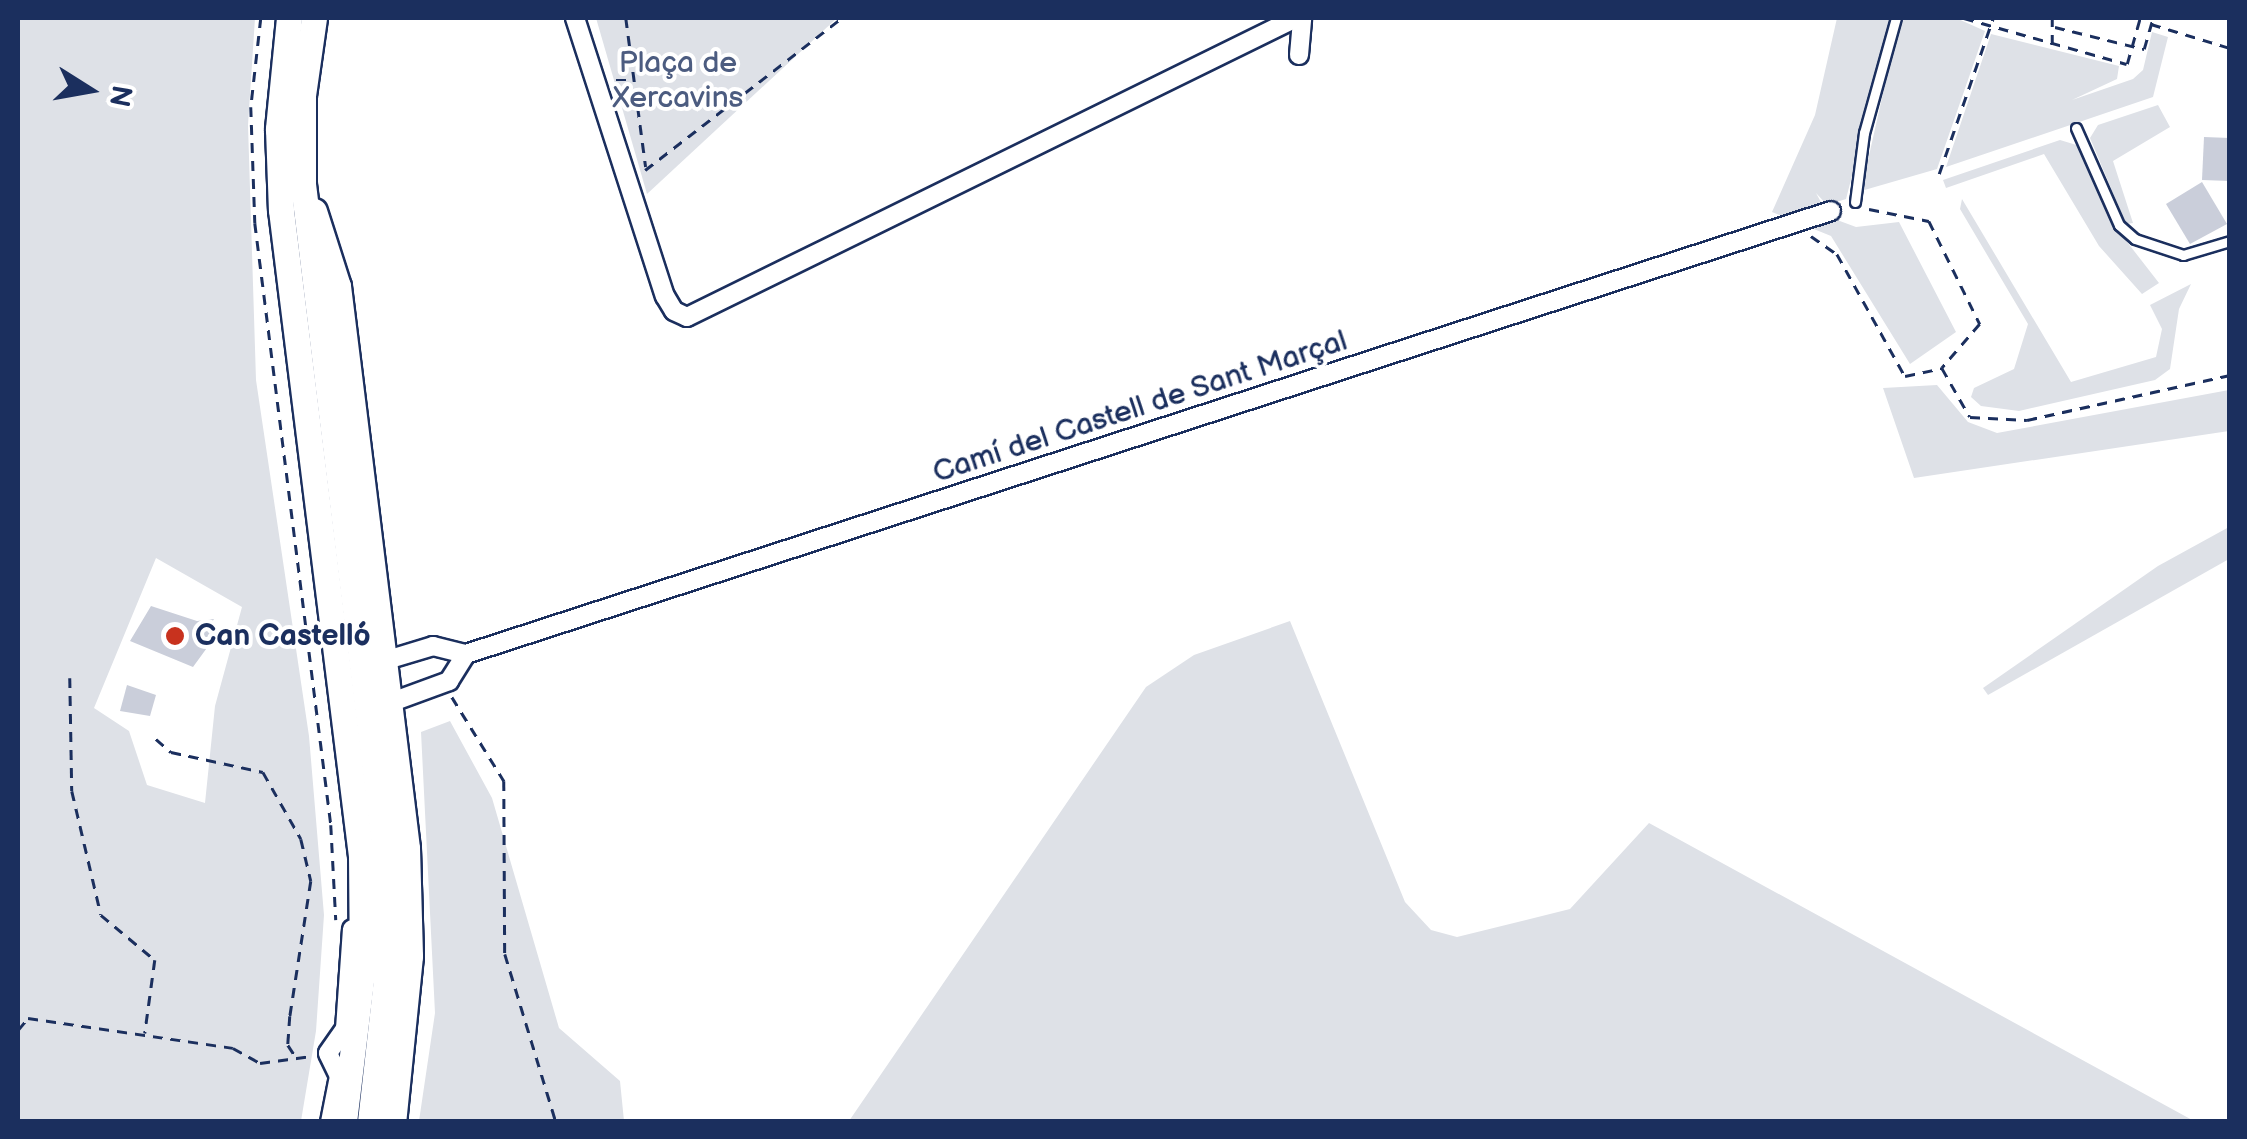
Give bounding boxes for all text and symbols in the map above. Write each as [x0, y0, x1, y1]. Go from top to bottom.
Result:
north arrow [40, 40, 140, 140]
park label: Plaça de Xercavins [613, 45, 743, 116]
text: N [102, 82, 138, 109]
street label: Camí del Castell de Sant Marçal [928, 323, 1352, 491]
place label: Can Castelló [195, 618, 371, 654]
marker: Can Castelló [164, 625, 186, 647]

